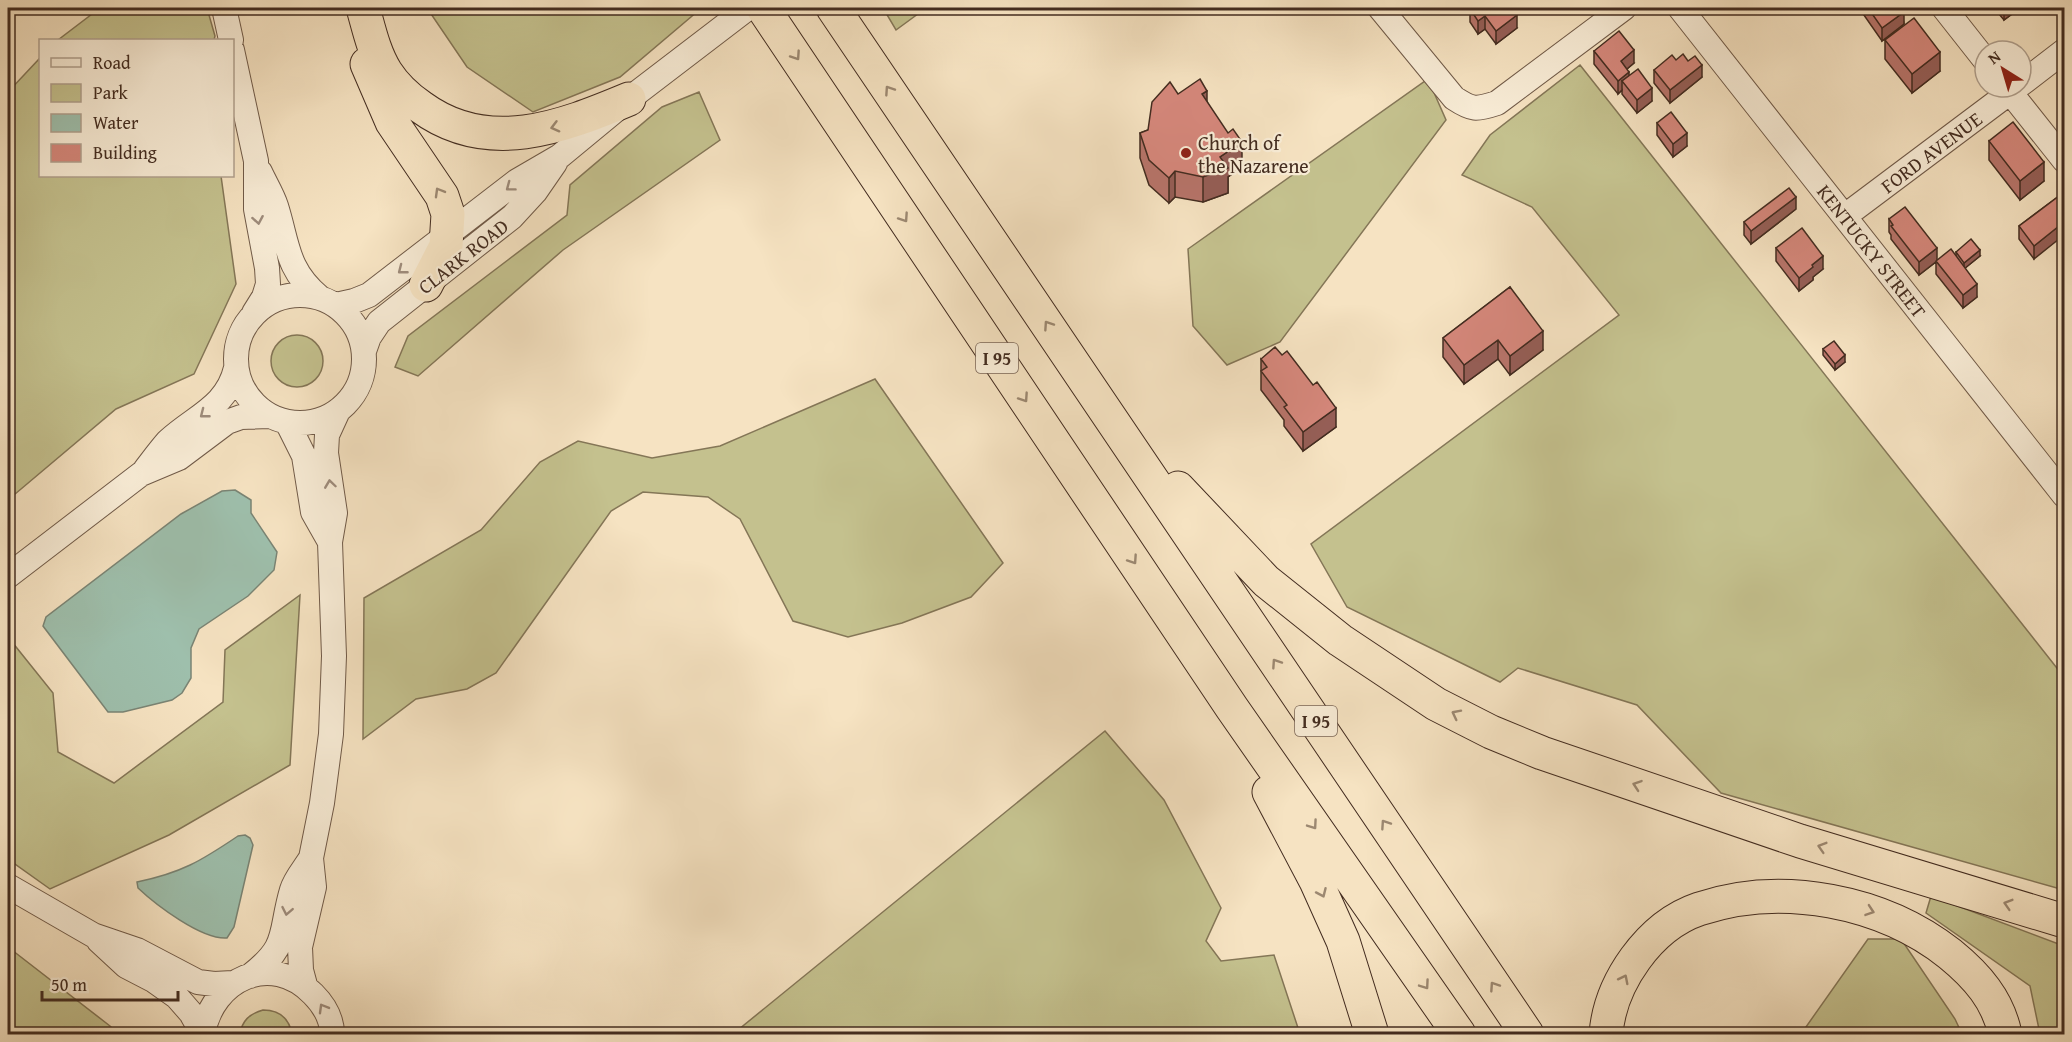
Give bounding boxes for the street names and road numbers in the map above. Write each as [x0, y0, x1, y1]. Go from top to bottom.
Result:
street label: FORD AVENUE [1874, 104, 1988, 200]
street label: KENTUCKY STREET [1811, 178, 1933, 324]
street label: CLARK ROAD [412, 211, 514, 301]
road number: I 95 [976, 343, 1018, 373]
road number: I 95 [1295, 706, 1337, 736]

